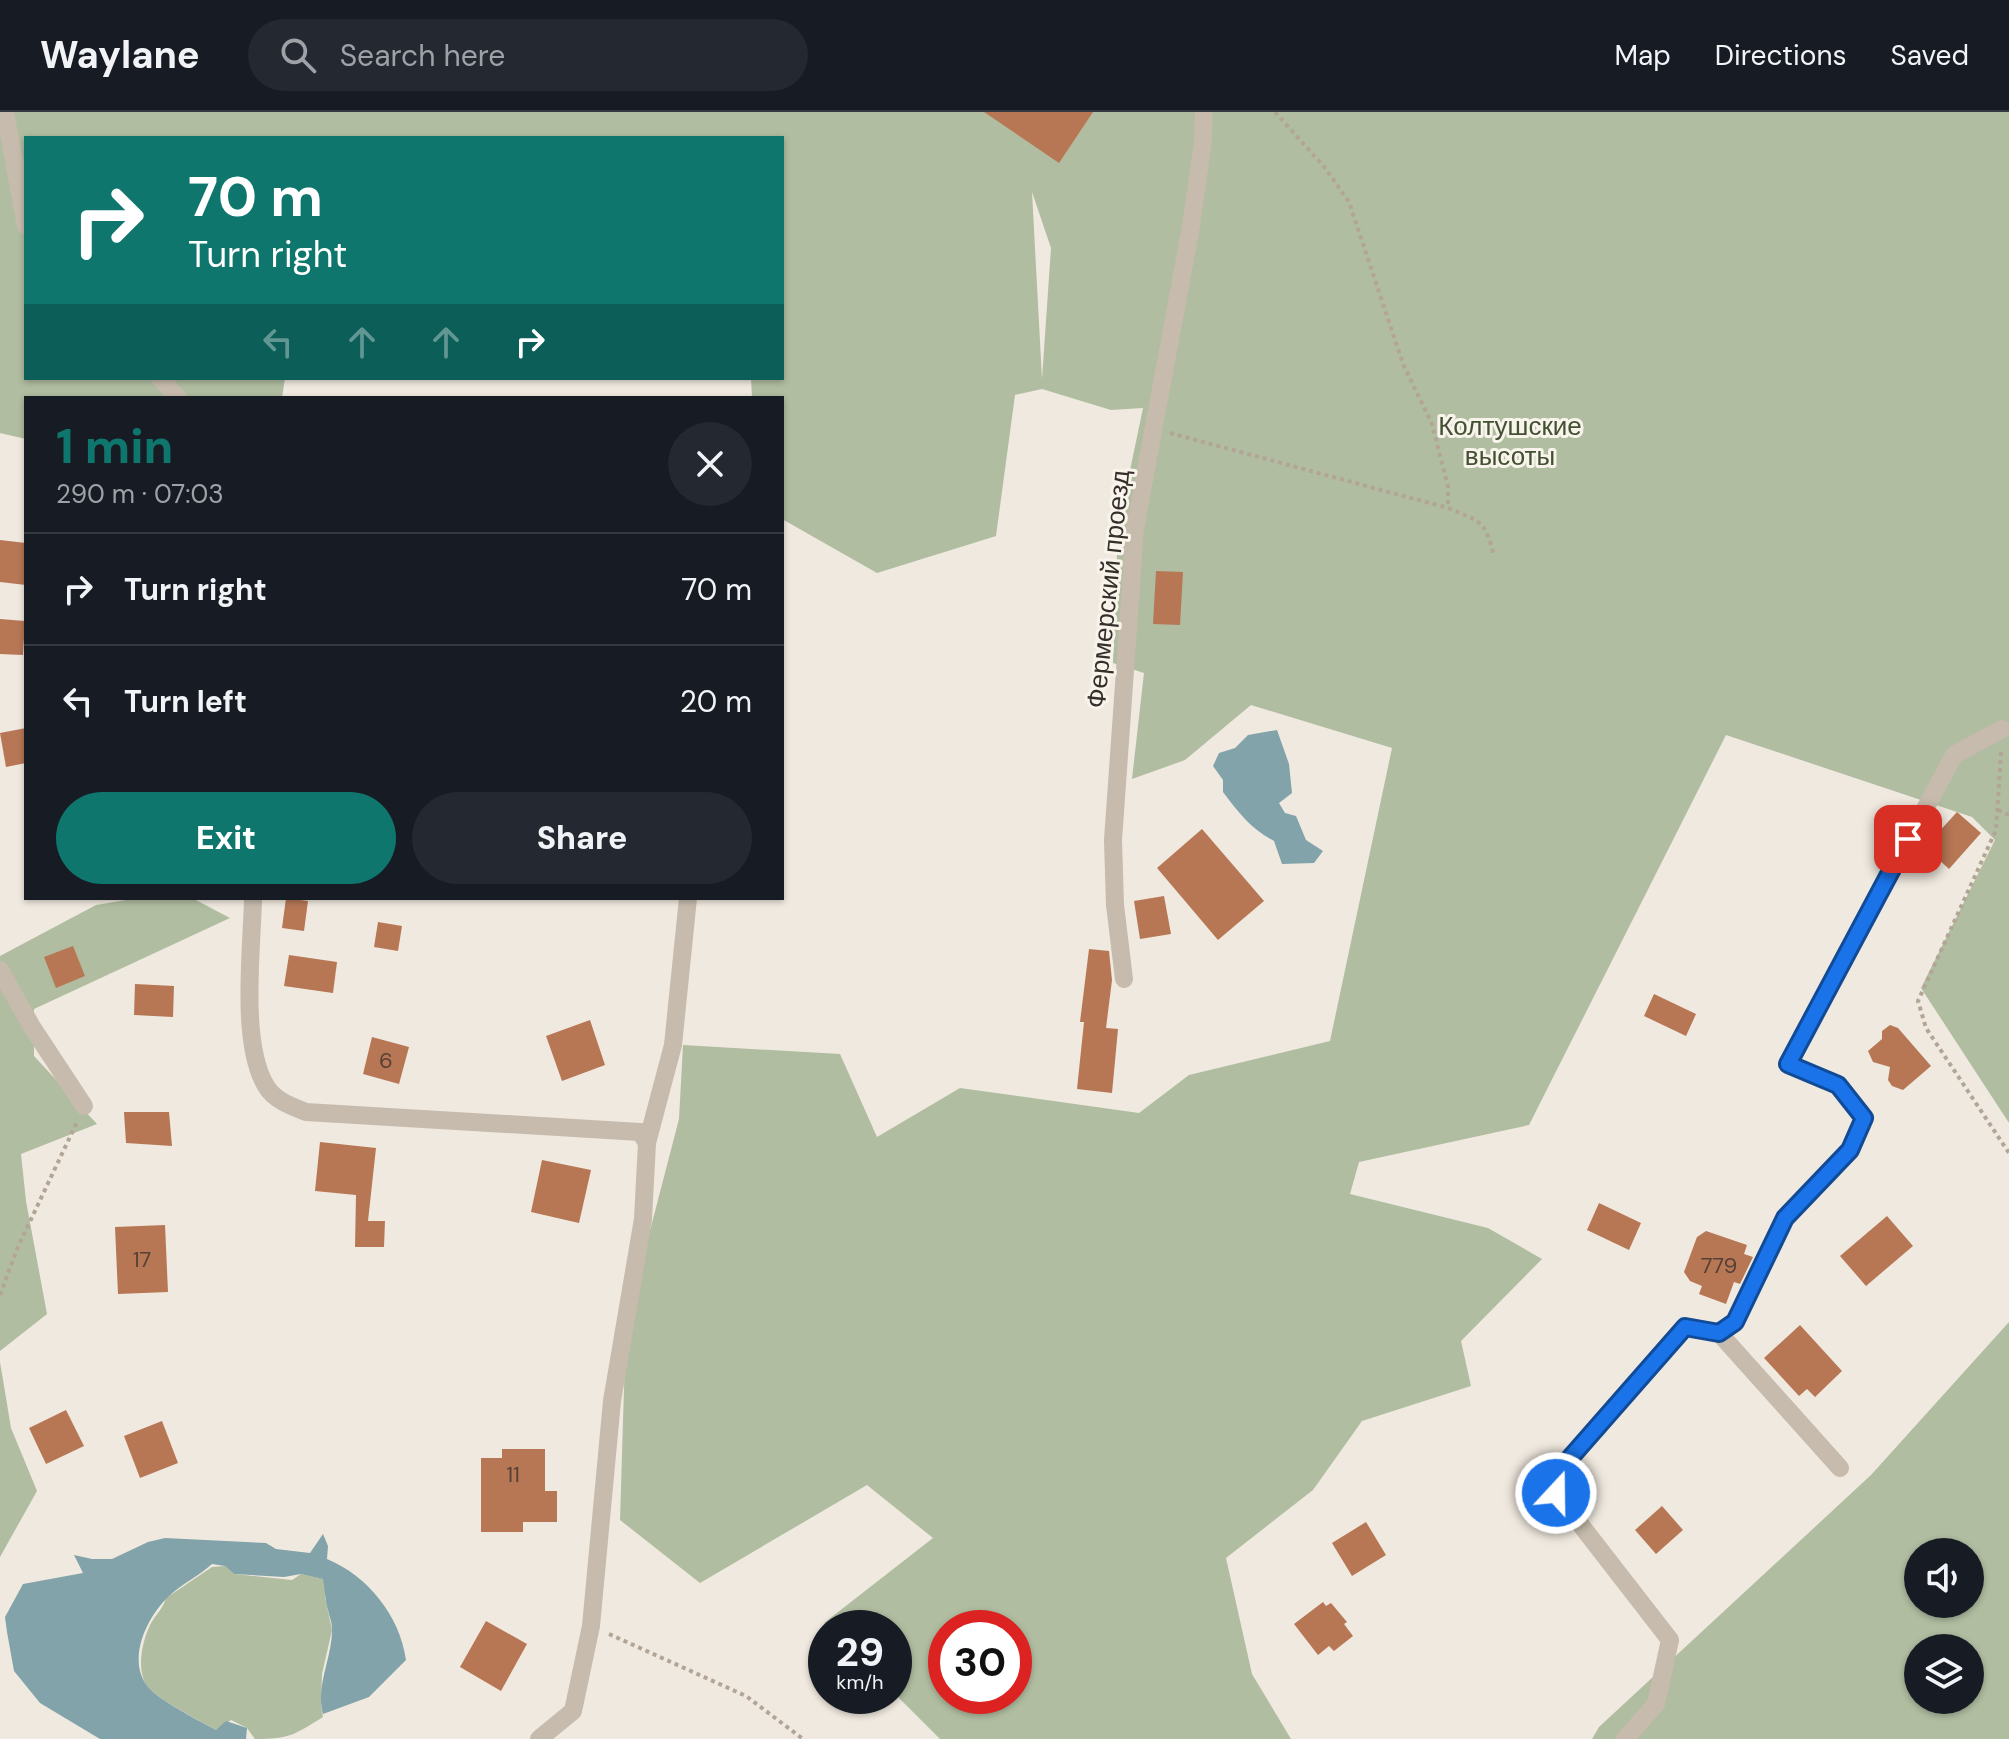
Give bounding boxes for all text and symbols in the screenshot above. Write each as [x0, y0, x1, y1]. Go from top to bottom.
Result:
search box [248, 19, 808, 91]
text: Waylane [40, 30, 200, 80]
icon: search [276, 33, 320, 77]
text: Search here [340, 36, 505, 75]
text: Map [1614, 37, 1671, 74]
text: Directions [1715, 37, 1847, 74]
text: Saved [1891, 37, 1969, 74]
text: 70 m [188, 160, 323, 233]
icon: right [56, 168, 160, 272]
text: Turn right [188, 231, 347, 278]
icon: left [256, 320, 300, 364]
icon: ahead [340, 320, 384, 364]
icon: ahead [424, 320, 468, 364]
icon: right [508, 320, 552, 364]
park label: Колтушские высоты [1438, 409, 1582, 473]
text: 1 min [56, 415, 173, 478]
button: close [668, 422, 752, 506]
street label: Фермерский проезд [1079, 468, 1137, 710]
text: 290 m · 07:03 [56, 477, 224, 511]
icon: right [56, 567, 100, 611]
text: Turn right [124, 570, 267, 609]
text: 70 m [681, 570, 752, 609]
icon: left [56, 679, 100, 723]
text: Turn left [124, 682, 247, 721]
text: 20 m [680, 682, 752, 721]
button: Exit [56, 792, 396, 884]
button: Share [412, 792, 752, 884]
pin [1874, 805, 1942, 873]
icon: arrive [1886, 817, 1930, 861]
house number: 6 [379, 1046, 393, 1075]
house number: 17 [133, 1245, 151, 1274]
house number: 779 [1701, 1251, 1737, 1280]
position arrow [1514, 1451, 1598, 1535]
house number: 11 [506, 1460, 520, 1489]
map controls [1904, 1538, 1984, 1714]
button: sound [1904, 1538, 1984, 1618]
speed limit sign: 30 [928, 1610, 1032, 1714]
text: 29 [836, 1626, 884, 1678]
button: layers [1904, 1634, 1984, 1714]
text: km/h [836, 1669, 884, 1695]

